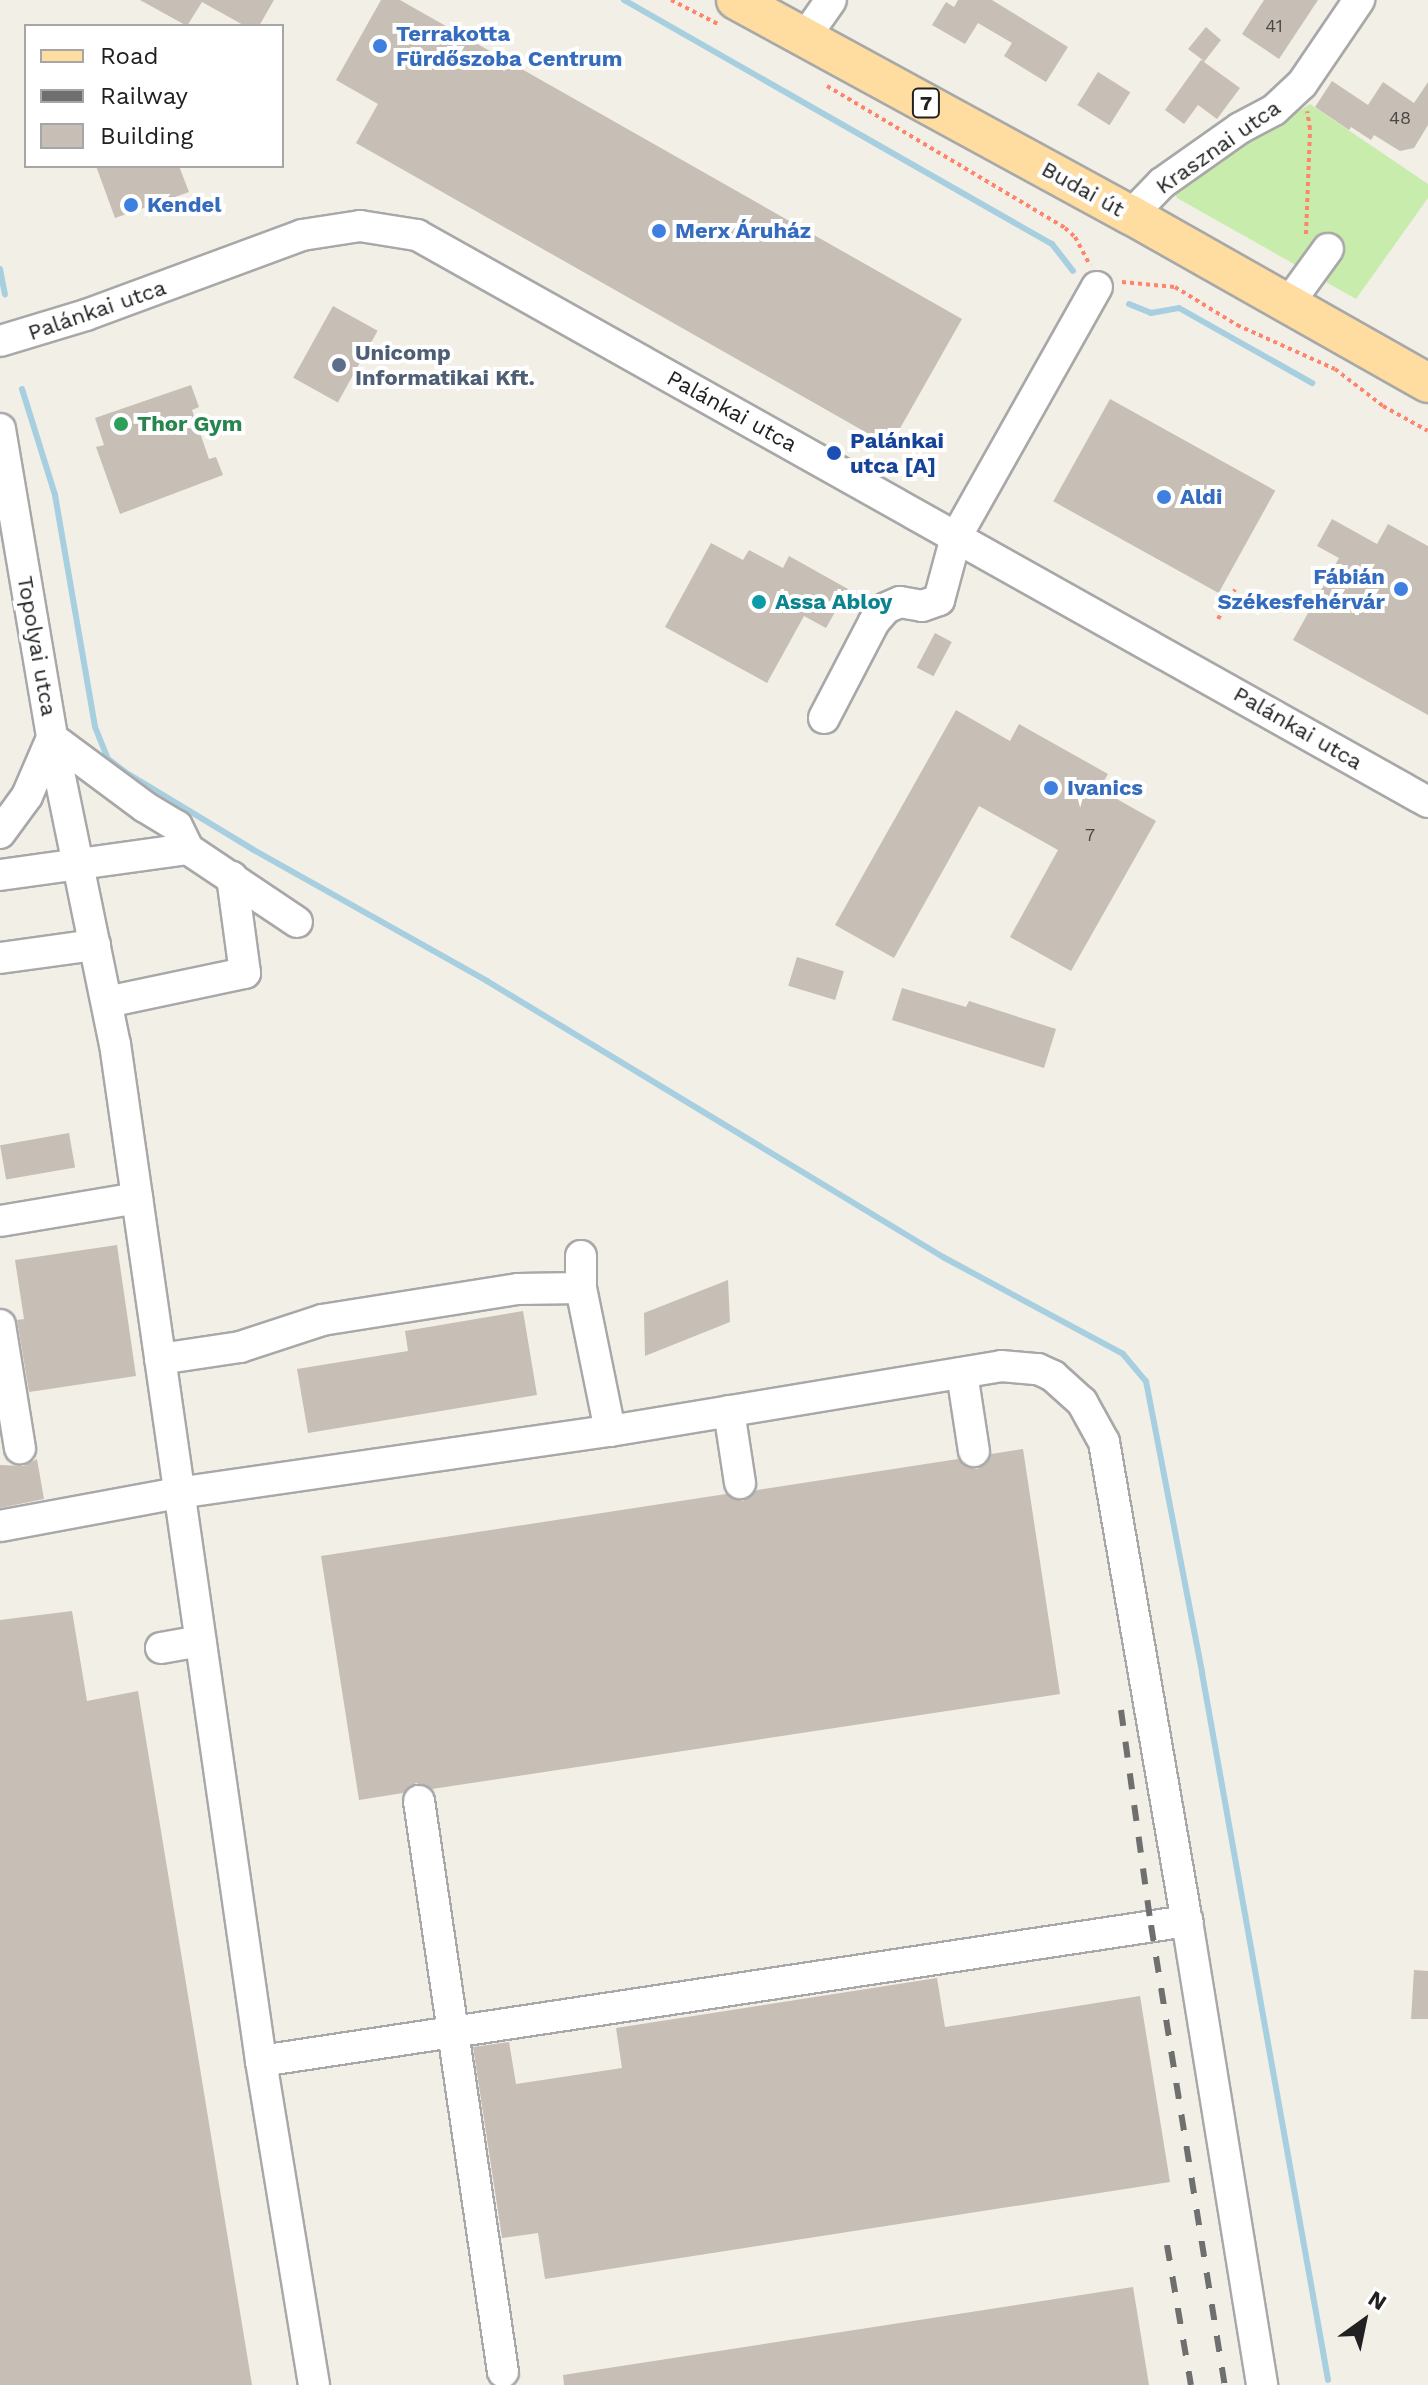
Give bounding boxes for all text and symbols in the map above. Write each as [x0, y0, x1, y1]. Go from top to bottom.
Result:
house number: 41 [1265, 15, 1283, 37]
place label: Terrakotta Fürdőszoba Centrum [396, 20, 623, 72]
legend [24, 24, 284, 168]
marker: Terrakotta Fürdőszoba Centrum [371, 37, 389, 55]
text: Road [100, 42, 159, 70]
text: Railway [100, 82, 188, 110]
road number: 7 [910, 87, 942, 119]
street label: Krasznai utca [1151, 94, 1285, 200]
house number: 48 [1389, 107, 1411, 129]
text: Building [100, 122, 193, 150]
street label: Budai út [1037, 156, 1129, 222]
place label: Kendel [147, 192, 221, 218]
marker: Kendel [122, 196, 140, 214]
place label: Merx Áruház [675, 218, 812, 244]
marker: Merx Áruház [650, 222, 668, 240]
street label: Palánkai utca [24, 274, 170, 346]
place label: Unicomp Informatikai Kft. [355, 339, 535, 390]
marker: Unicomp Informatikai Kft. [330, 356, 348, 374]
street label: Palánkai utca [662, 364, 802, 458]
place label: Thor Gym [137, 411, 243, 437]
marker: Thor Gym [112, 415, 130, 433]
place label: Palánkai utca [A] [850, 427, 944, 478]
marker: Palánkai utca [A] [825, 444, 843, 462]
place label: Aldi [1180, 484, 1222, 510]
marker: Aldi [1155, 488, 1173, 506]
place label: Fábián Székesfehérvár [1217, 563, 1385, 614]
street label: Topolyai utca [12, 574, 62, 718]
marker: Fábián Székesfehérvár [1392, 580, 1410, 598]
place label: Assa Abloy [775, 589, 893, 615]
marker: Assa Abloy [750, 593, 768, 611]
street label: Palánkai utca [1229, 680, 1367, 776]
place label: Ivanics [1067, 775, 1143, 801]
marker: Ivanics [1042, 779, 1060, 797]
house number: 7 [1085, 824, 1095, 846]
north arrow [1324, 2281, 1404, 2361]
text: N [1364, 2286, 1391, 2315]

